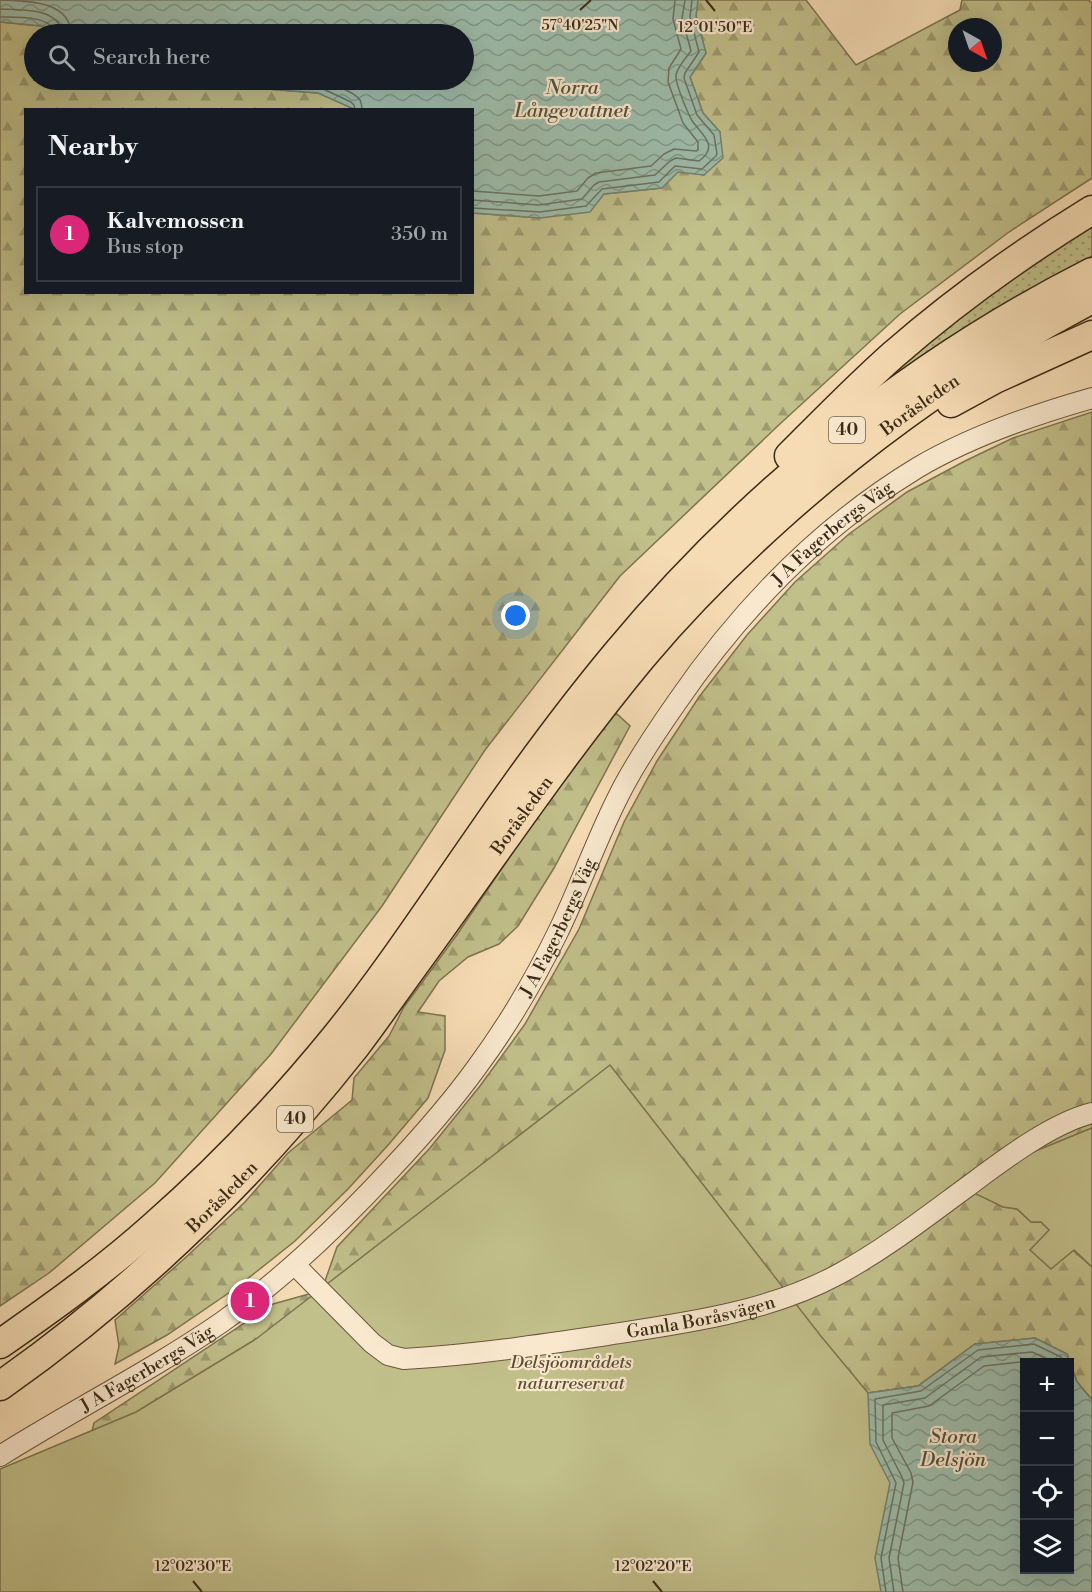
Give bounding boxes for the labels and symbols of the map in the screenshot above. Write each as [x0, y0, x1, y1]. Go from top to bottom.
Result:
text: 57°40'25"N [542, 16, 618, 35]
text: 12°01'50"E [678, 18, 752, 37]
north arrow [948, 18, 1002, 72]
water label: Norra Långevattnet [514, 76, 630, 124]
street label: Boråsleden [875, 369, 964, 441]
road number: 40 [829, 417, 865, 443]
street label: J A Fagerbergs Väg [766, 475, 898, 591]
your location [501, 601, 530, 630]
street label: Boråsleden [485, 771, 558, 860]
street label: J A Fagerbergs Väg [514, 854, 601, 1002]
road number: 40 [277, 1106, 313, 1132]
street label: Boråsleden [181, 1156, 263, 1239]
pin: 1 [230, 1278, 270, 1324]
street label: Gamla Boråsvägen [625, 1290, 778, 1343]
street label: J A Fagerbergs Väg [75, 1319, 218, 1418]
park label: Delsjöområdets naturreservat [509, 1351, 632, 1395]
water label: Stora Delsjön [919, 1425, 987, 1473]
text: 12°02'30"E [155, 1557, 231, 1576]
text: 12°02'20"E [614, 1557, 692, 1576]

